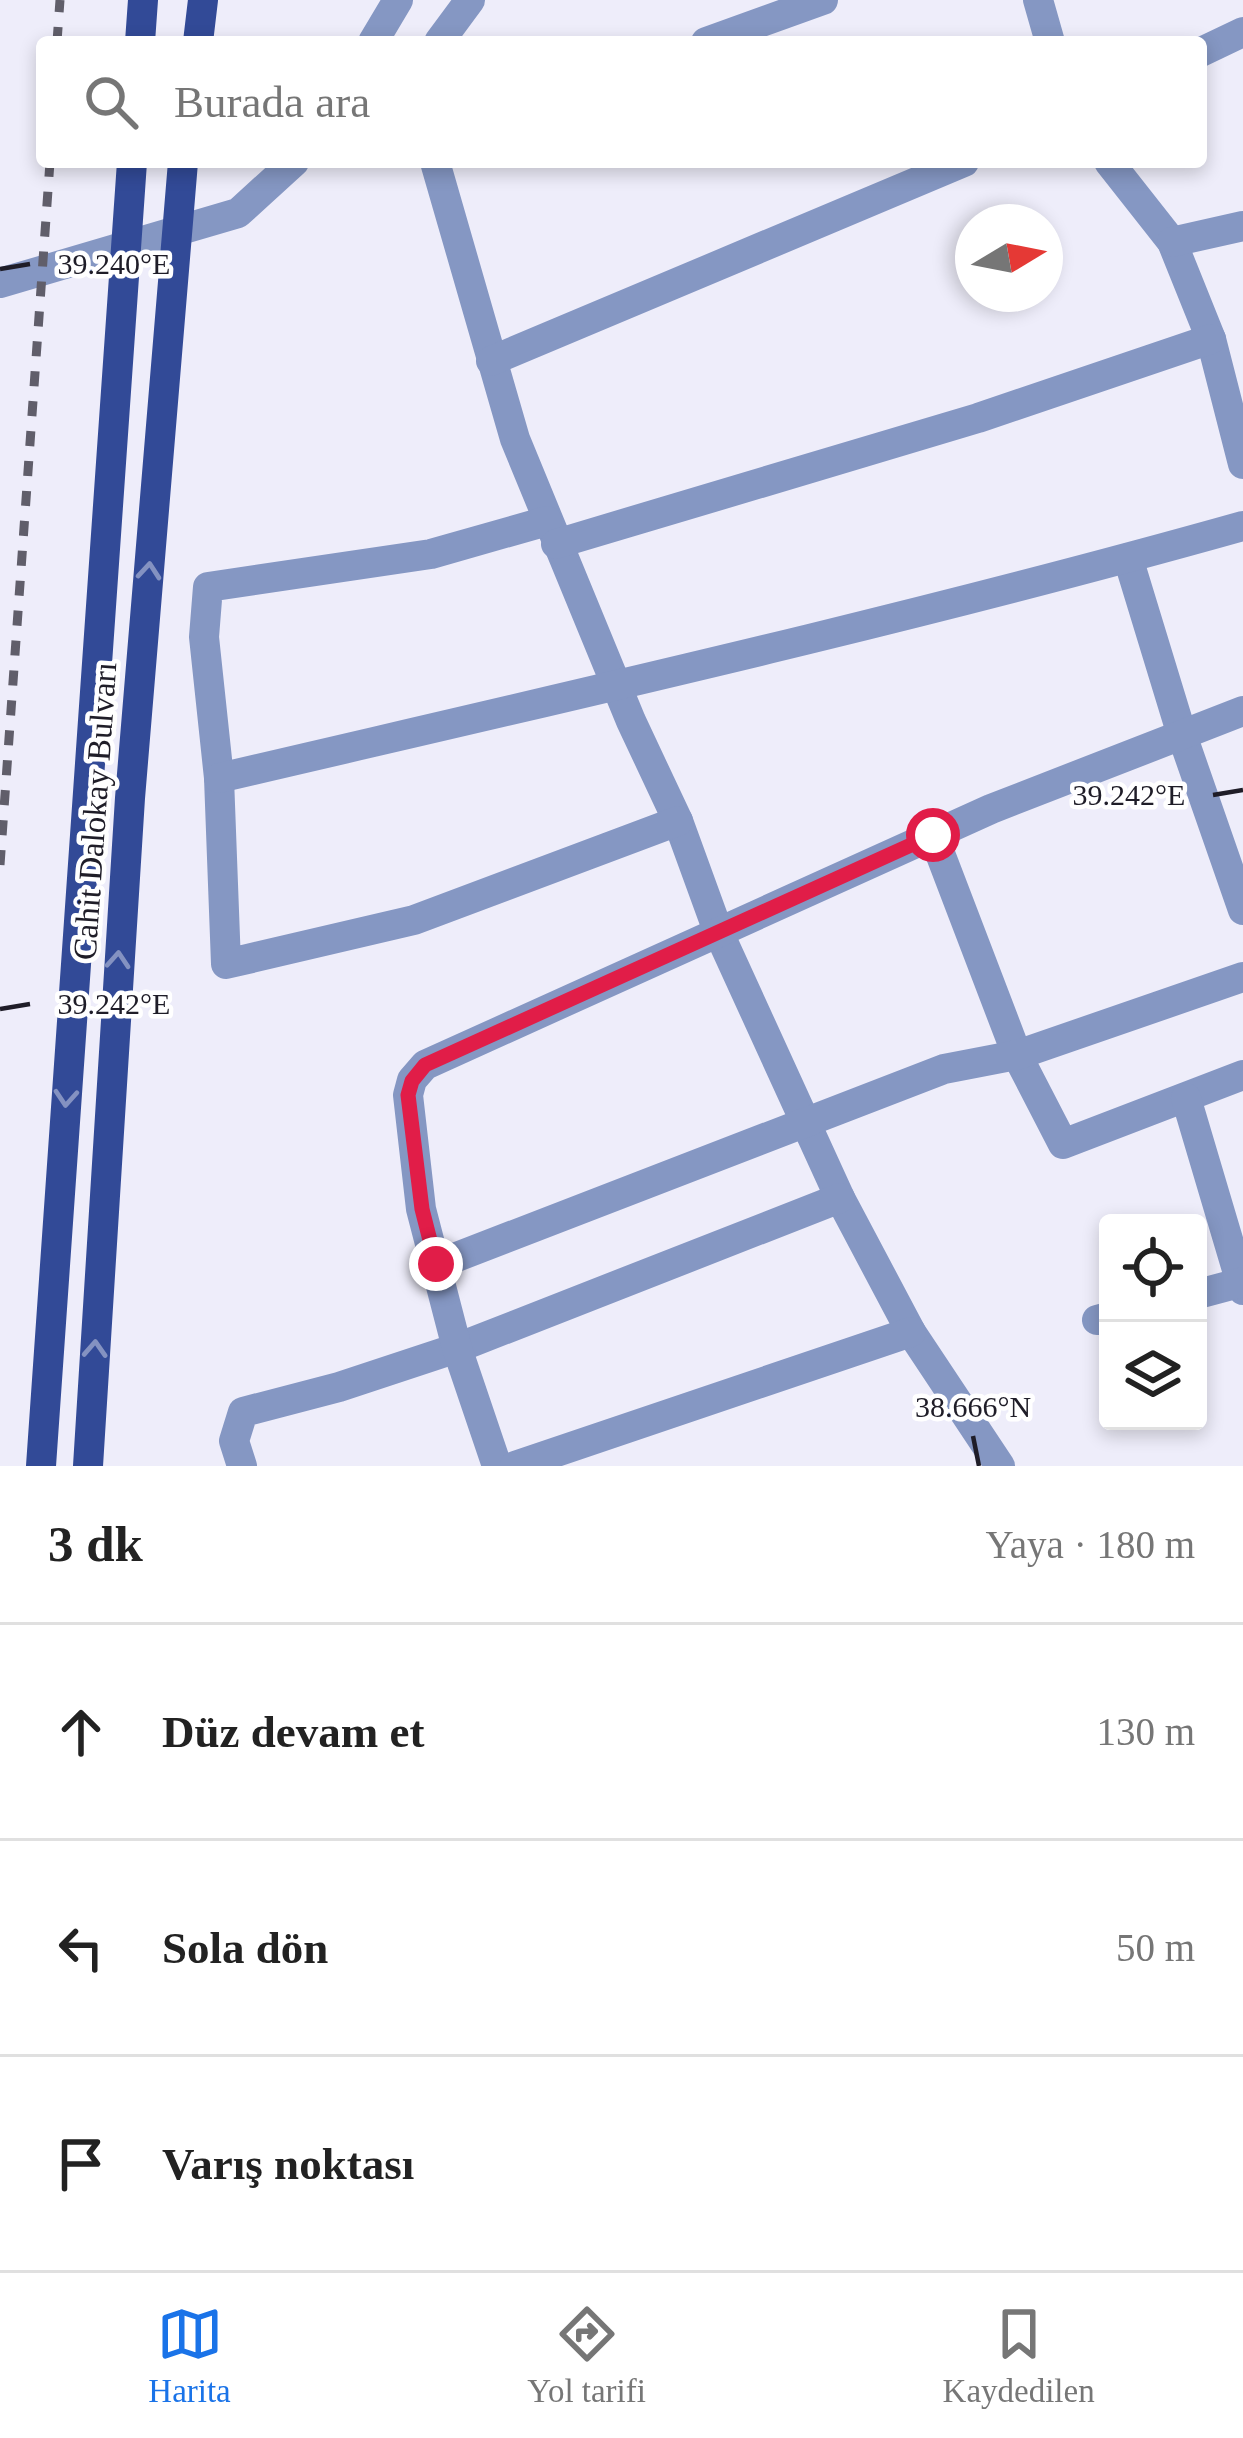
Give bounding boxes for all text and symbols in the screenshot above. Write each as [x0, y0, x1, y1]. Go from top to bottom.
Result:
search box [36, 36, 1207, 168]
icon: search [78, 69, 144, 135]
text: Burada ara [174, 77, 370, 127]
north arrow [955, 204, 1063, 312]
text: 39.240°E [58, 247, 170, 280]
one-way arrow [135, 561, 161, 580]
street label: Cahit Dalokay Bulvarı [67, 661, 123, 961]
text: 39.242°E [1073, 778, 1185, 811]
route start [906, 808, 960, 862]
one-way arrow [105, 950, 131, 969]
text: 39.242°E [58, 987, 170, 1020]
one-way arrow [54, 1088, 80, 1107]
map controls [1099, 1214, 1207, 1430]
button: locate [1099, 1214, 1207, 1322]
route end [409, 1237, 463, 1291]
button: layers [1099, 1322, 1207, 1430]
one-way arrow [82, 1339, 108, 1358]
text: 38.666°N [915, 1390, 1031, 1423]
text: 3 dk [48, 1516, 143, 1572]
text: Yaya · 180 m [986, 1523, 1195, 1566]
icon: ahead [48, 1699, 114, 1765]
text: Düz devam et [162, 1707, 424, 1757]
text: 130 m [1096, 1710, 1195, 1753]
icon: left [48, 1915, 114, 1981]
text: Sola dön [162, 1923, 328, 1973]
text: 50 m [1116, 1926, 1195, 1969]
icon: arrive [48, 2131, 114, 2197]
text: Varış noktası [162, 2139, 414, 2189]
tab: Harita [148, 2301, 231, 2410]
tab: Yol tarifi [527, 2301, 646, 2410]
tab: Kaydedilen [943, 2301, 1095, 2410]

